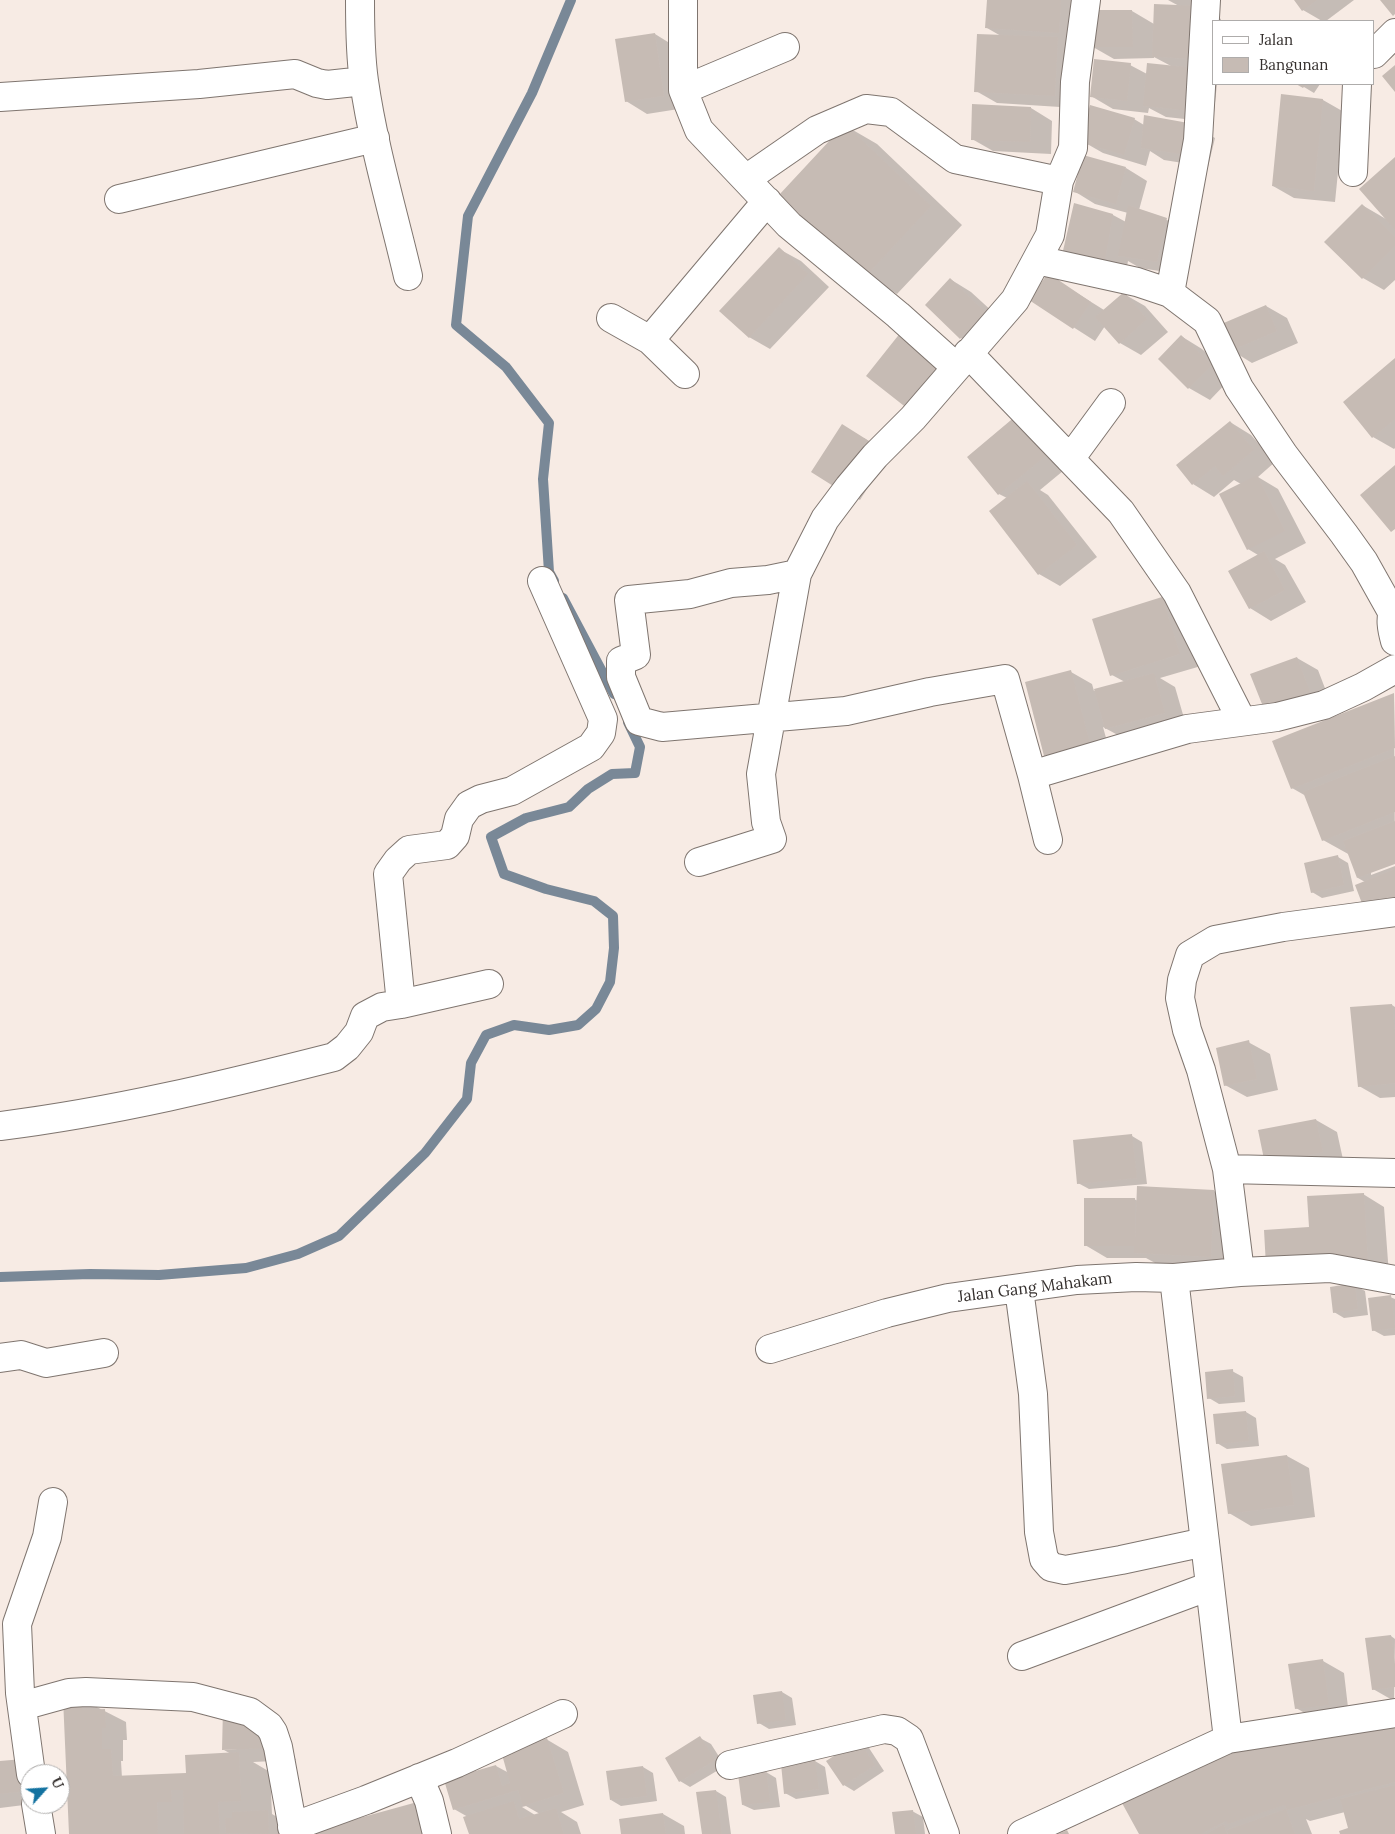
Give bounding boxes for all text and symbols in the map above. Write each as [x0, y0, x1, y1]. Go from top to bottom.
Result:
legend [1212, 20, 1375, 85]
text: Jalan [1259, 30, 1293, 49]
text: Bangunan [1259, 55, 1328, 74]
street label: Jalan Gang Mahakam [957, 1269, 1113, 1307]
north arrow [20, 1764, 70, 1814]
text: U [47, 1774, 68, 1792]

